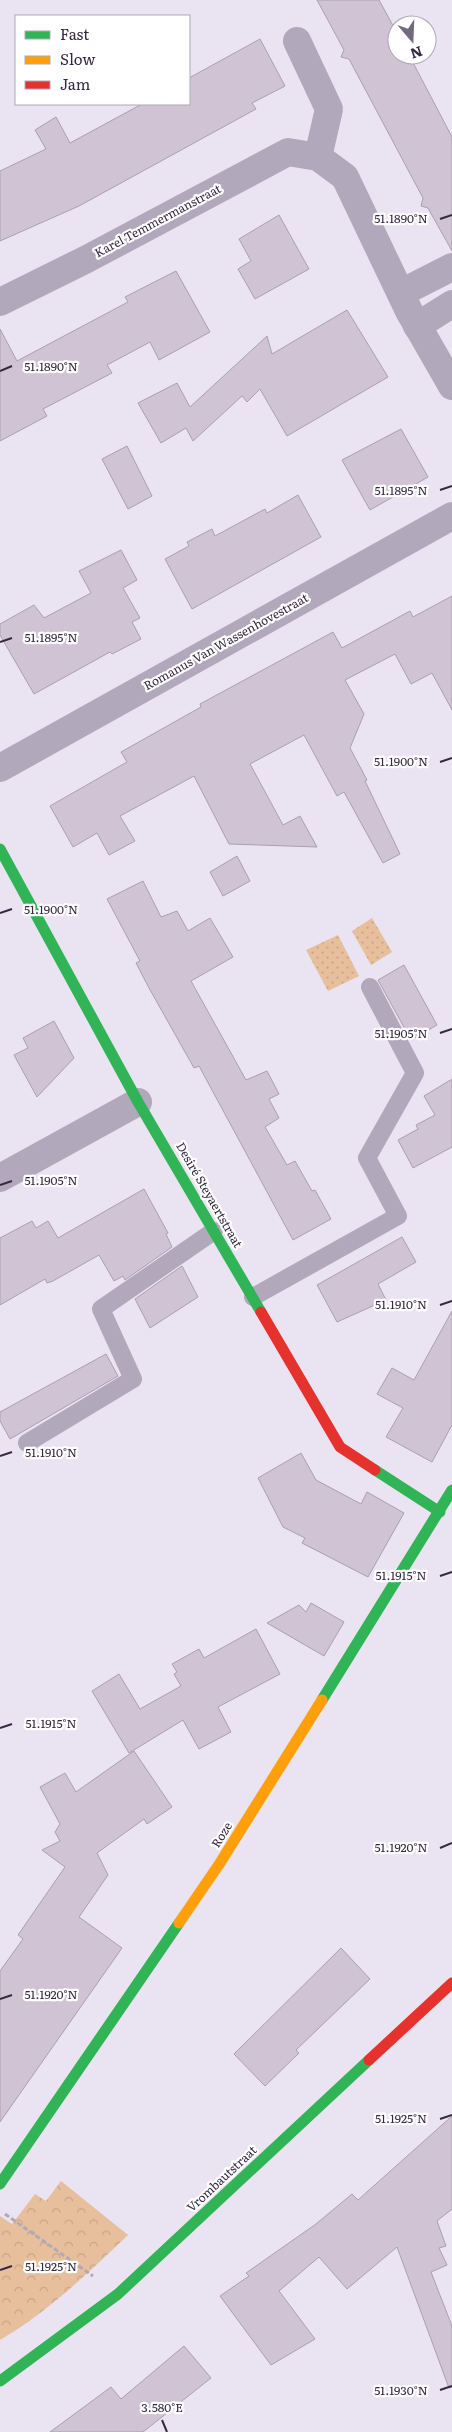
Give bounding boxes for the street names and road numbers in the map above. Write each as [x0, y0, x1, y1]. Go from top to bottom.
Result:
street label: Karel Temmermanstraat [91, 179, 224, 261]
street label: Romanus Van Wassenhovestraat [140, 588, 311, 694]
street label: Desiré Steyaertstraat [172, 1138, 248, 1251]
street label: Roze [206, 1818, 236, 1851]
street label: Vrombautstraat [182, 2141, 260, 2216]

